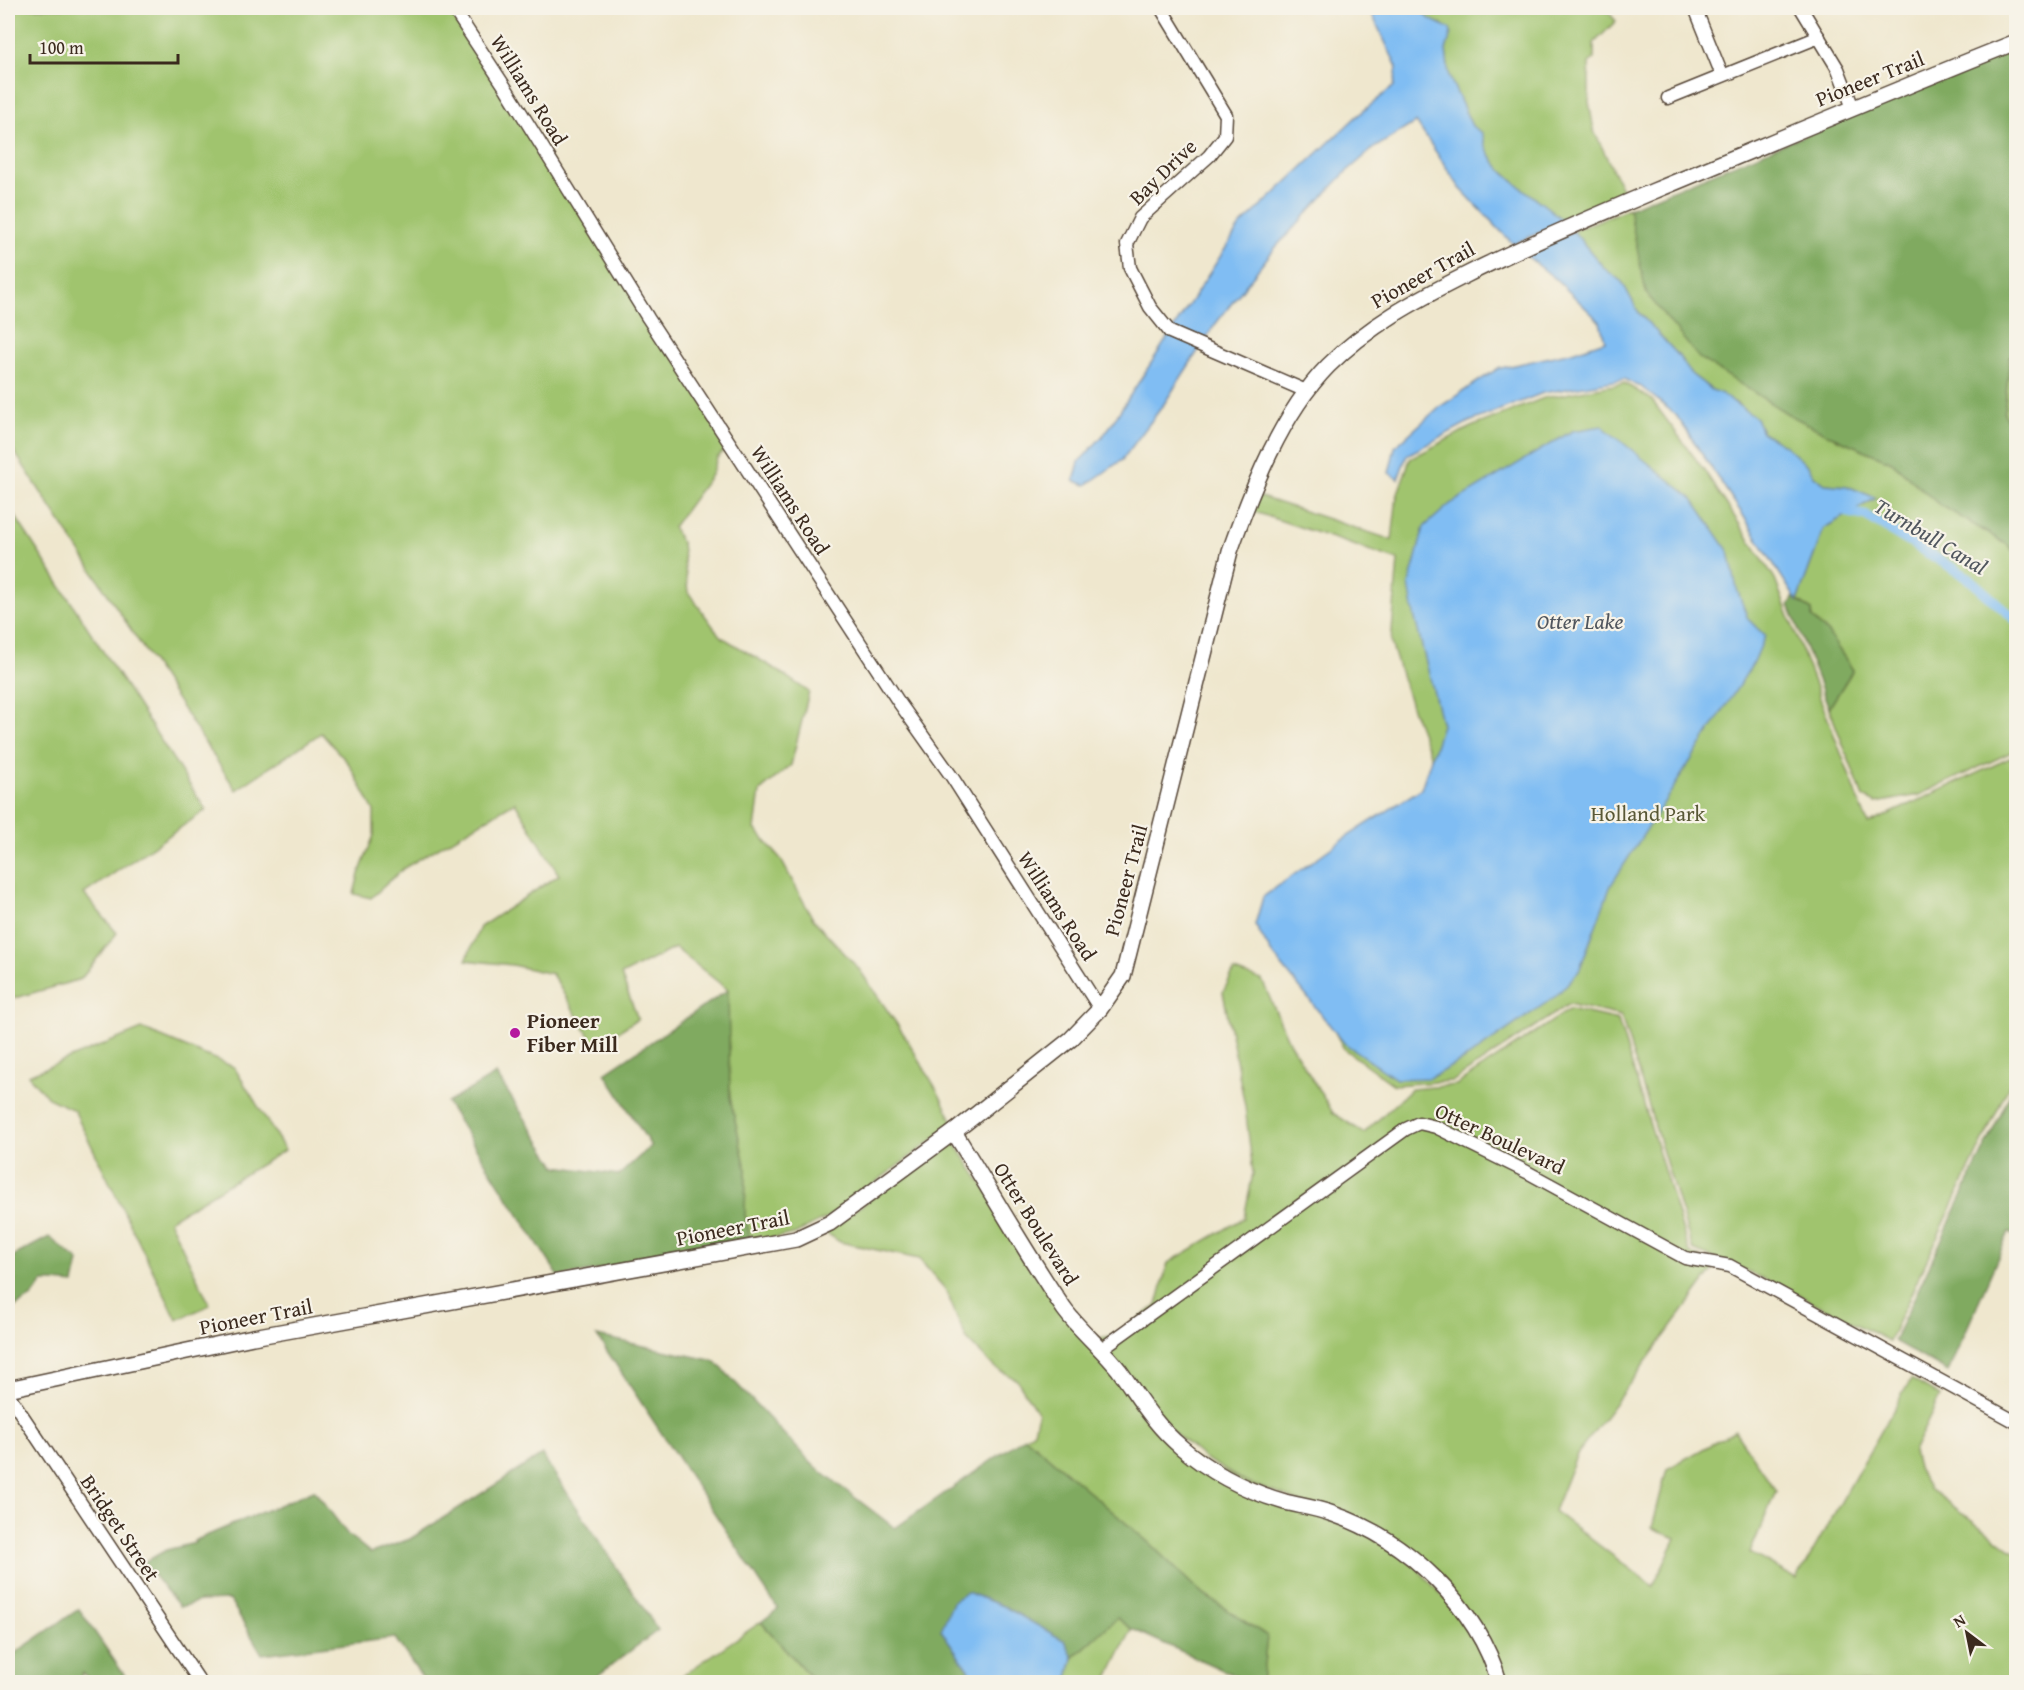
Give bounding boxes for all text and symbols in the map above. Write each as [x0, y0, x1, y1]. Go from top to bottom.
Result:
scale bar [30, 27, 178, 65]
street label: Williams Road [483, 28, 576, 152]
text: 100 m [39, 34, 84, 61]
street label: Pioneer Trail [1811, 43, 1929, 114]
street label: Bay Drive [1122, 131, 1204, 212]
street label: Pioneer Trail [1365, 233, 1480, 316]
street label: Williams Road [743, 439, 838, 561]
water label: Turnbull Canal [1868, 490, 1994, 582]
water label: Otter Lake [1537, 605, 1623, 637]
park label: Holland Park [1591, 798, 1706, 829]
street label: Pioneer Trail [1096, 820, 1155, 939]
street label: Williams Road [1010, 845, 1105, 967]
place label: Pioneer Fiber Mill [527, 1005, 619, 1060]
marker: Pioneer Fiber Mill [508, 1026, 522, 1040]
street label: Otter Boulevard [1430, 1095, 1571, 1183]
street label: Otter Boulevard [986, 1156, 1087, 1292]
street label: Pioneer Trail [674, 1201, 792, 1254]
street label: Pioneer Trail [197, 1290, 315, 1343]
street label: Bridget Street [73, 1468, 168, 1588]
north arrow [1937, 1603, 1997, 1663]
text: N [1948, 1607, 1970, 1633]

